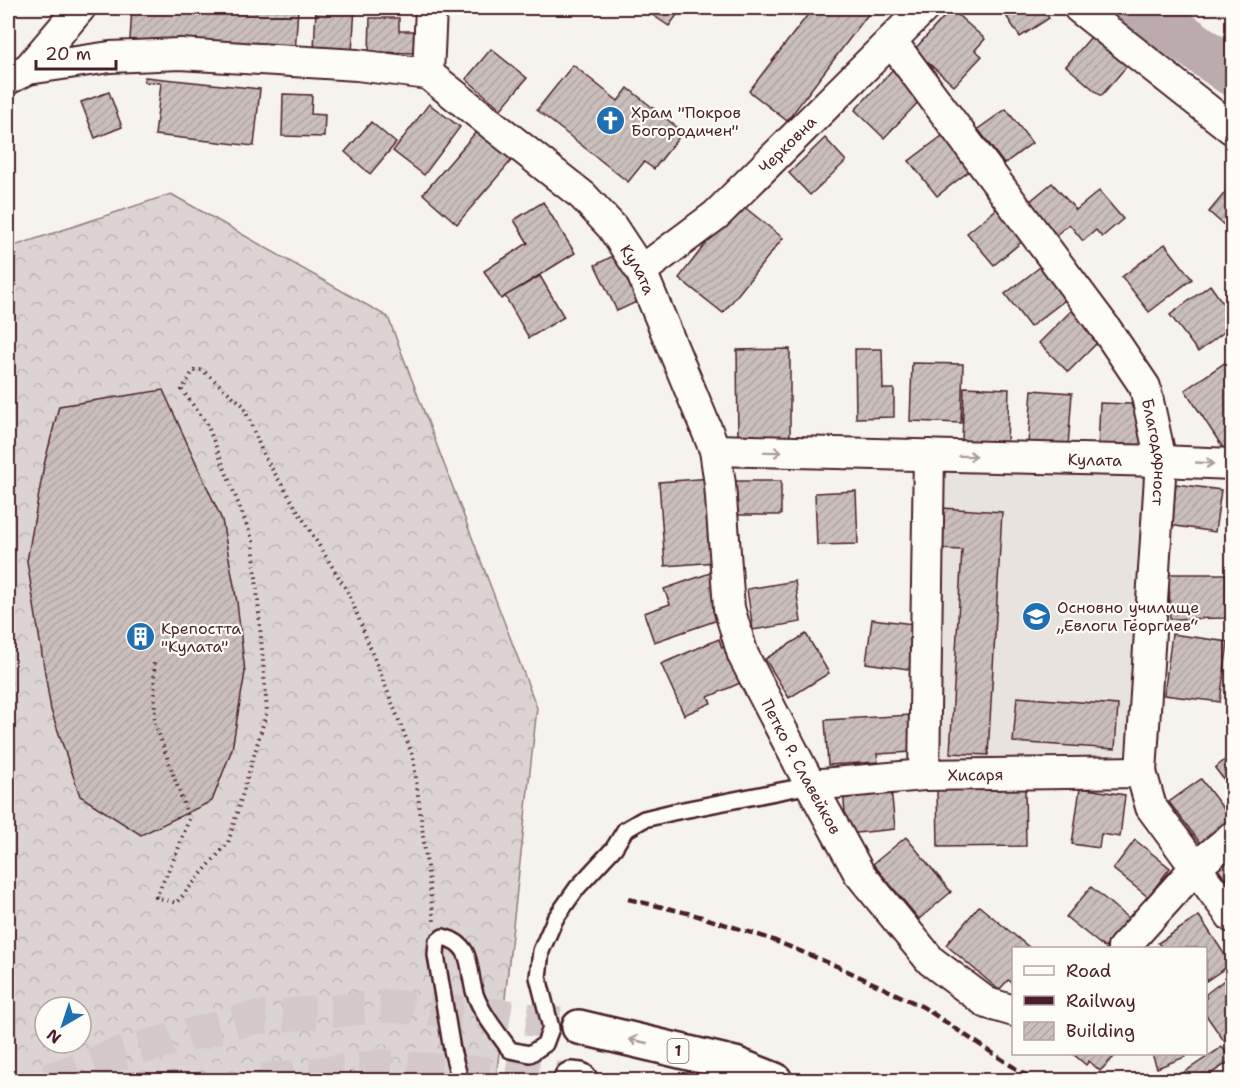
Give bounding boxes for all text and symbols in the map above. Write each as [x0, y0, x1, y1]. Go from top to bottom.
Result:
scale bar [36, 33, 116, 71]
text: 20 m [45, 42, 91, 66]
place label: Храм "Покров Богородичен" [631, 102, 741, 141]
church icon: Храм "Покров Богородичен" [594, 105, 626, 137]
street label: Черковна [754, 111, 821, 178]
street label: Кулата [615, 241, 660, 298]
street label: Благодарност [1137, 396, 1171, 507]
one-way arrow [763, 446, 783, 457]
street label: Кулата [1067, 449, 1122, 471]
one-way arrow [958, 450, 978, 462]
one-way arrow [1195, 457, 1215, 468]
place label: Основно училище „Евлоги Георгиев“ [1056, 597, 1199, 636]
school or university icon: Основно училище „Евлоги Георгиев“ [1020, 600, 1052, 632]
place label: Крепостта "Кулата" [161, 618, 241, 657]
building icon: Крепостта "Кулата" [124, 621, 156, 653]
street label: Петко Р. Славейков [757, 696, 846, 838]
street label: Хисаря [948, 764, 1004, 786]
legend [1012, 947, 1207, 1055]
text: Road [1066, 959, 1111, 983]
text: Railway [1066, 989, 1136, 1013]
north arrow [33, 995, 93, 1055]
text: Building [1066, 1019, 1135, 1043]
text: N [42, 1024, 65, 1048]
one-way arrow [629, 1035, 648, 1046]
road number: 1 [668, 1039, 688, 1063]

